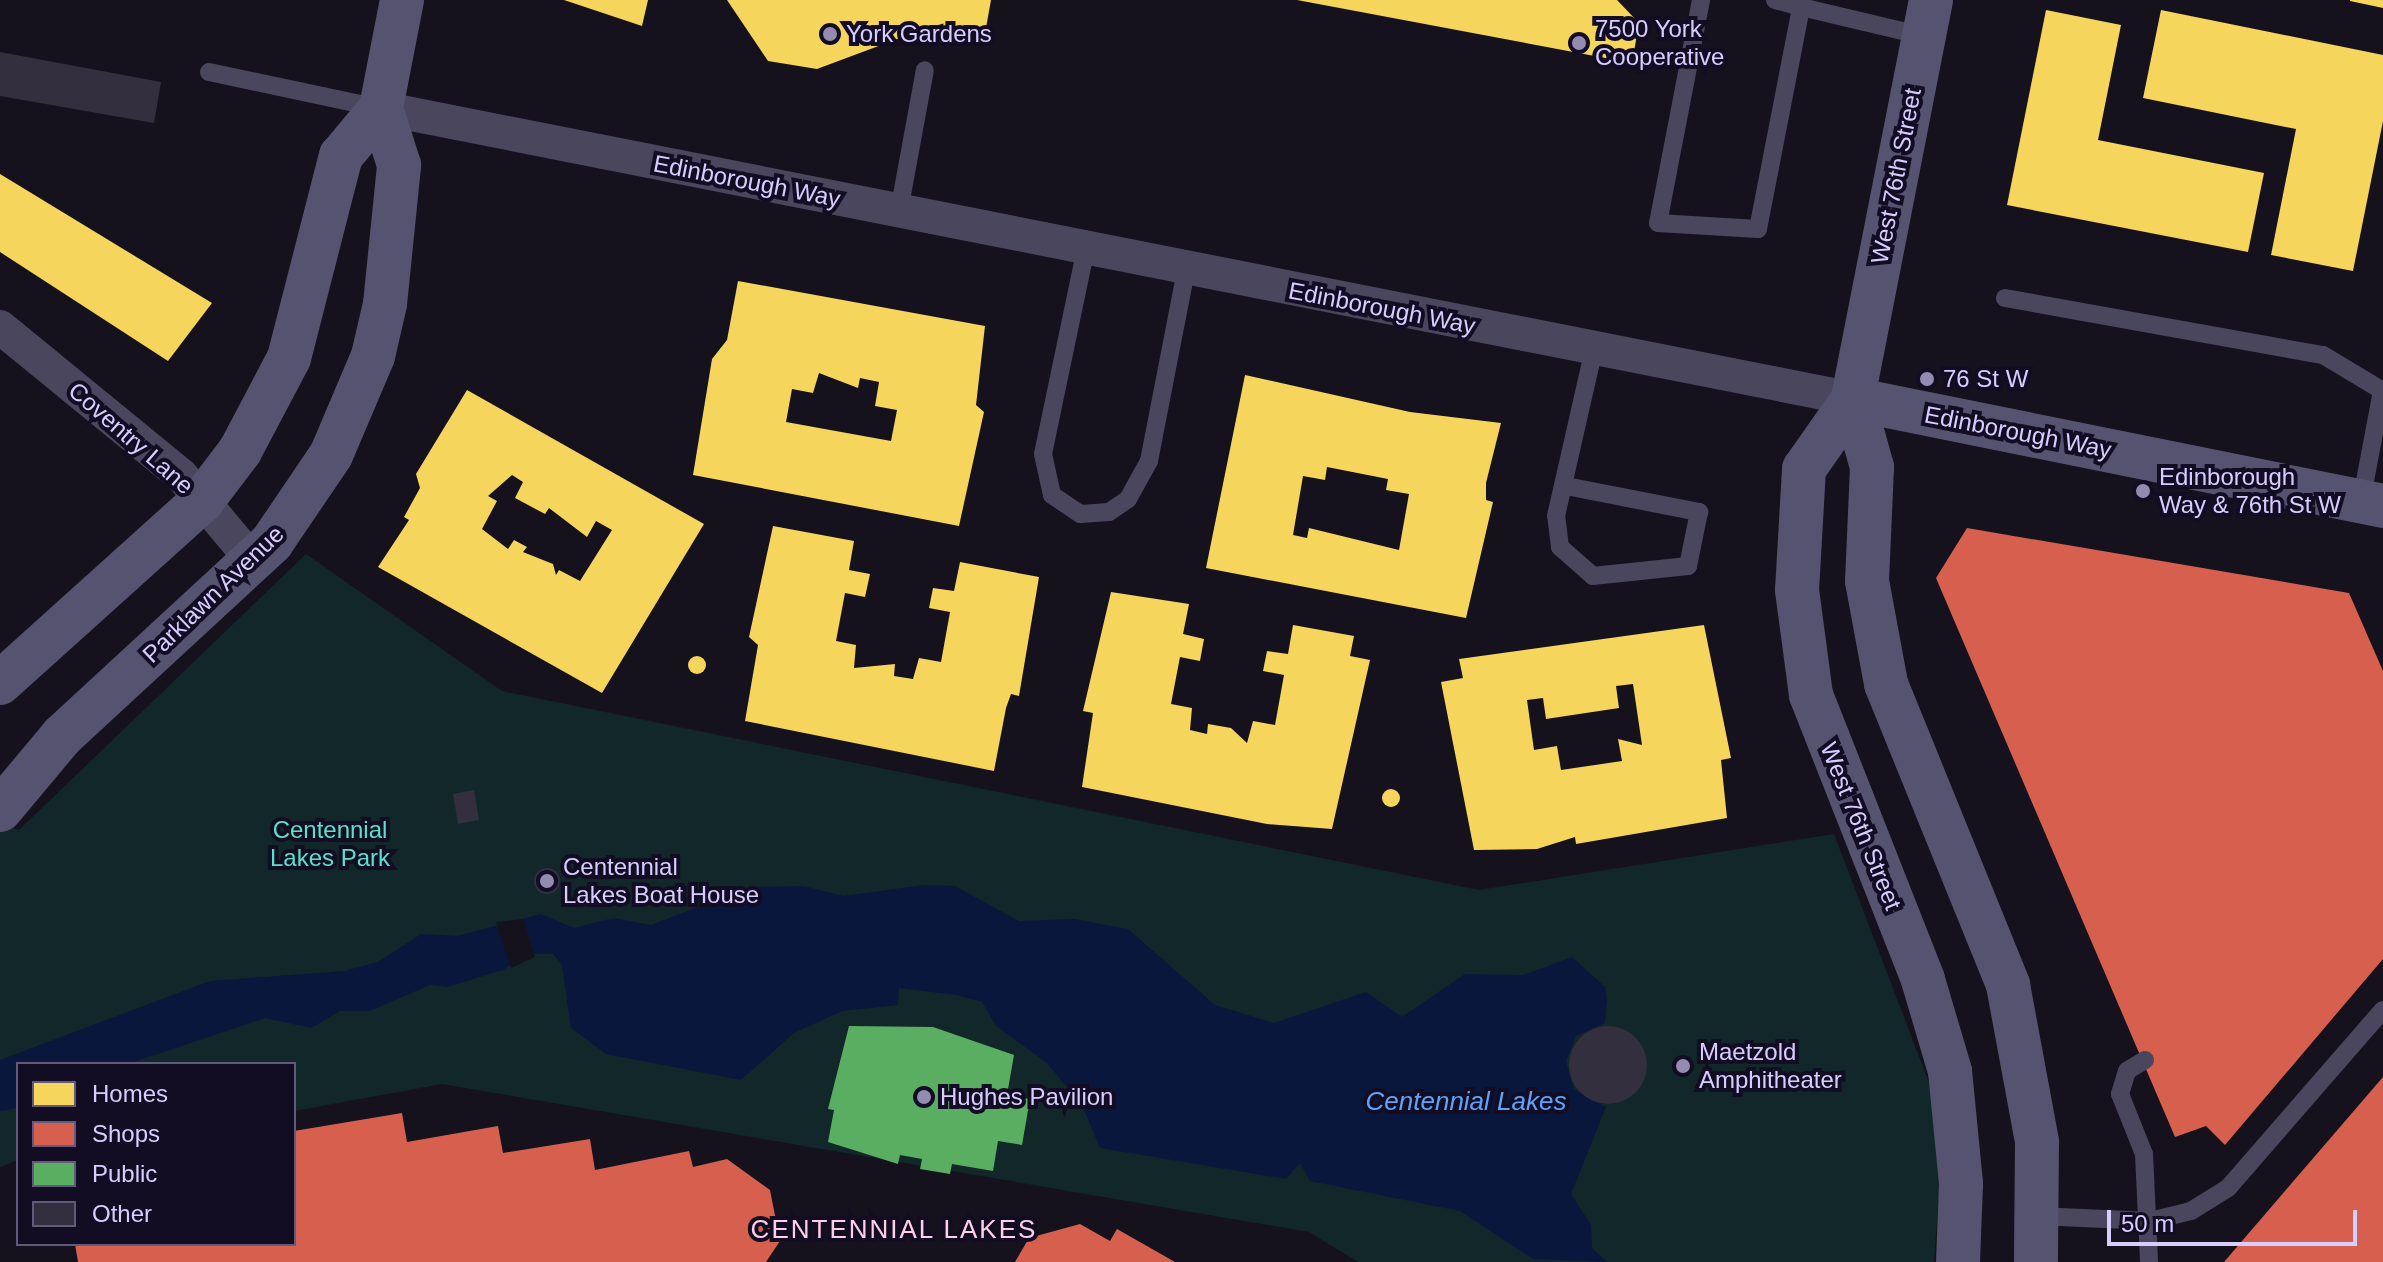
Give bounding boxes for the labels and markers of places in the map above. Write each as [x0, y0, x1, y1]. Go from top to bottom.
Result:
place label: 7500 York Cooperative [1595, 15, 1724, 71]
place label: York Gardens [846, 20, 992, 48]
marker: York Gardens [821, 25, 839, 43]
marker: 7500 York Cooperative [1570, 34, 1588, 52]
place label: 76 St W [1943, 365, 2028, 393]
marker: 76 St W [1918, 370, 1936, 388]
place label: Edinborough Way & 76th St W [2159, 463, 2341, 519]
marker: Edinborough Way & 76th St W [2134, 482, 2152, 500]
place label: Centennial Lakes Boat House [563, 853, 759, 909]
marker: Centennial Lakes Boat House [538, 872, 556, 890]
place label: Maetzold Amphitheater [1699, 1038, 1842, 1094]
marker: Maetzold Amphitheater [1674, 1057, 1692, 1075]
place label: Hughes Pavilion [940, 1083, 1113, 1111]
marker: Hughes Pavilion [915, 1088, 933, 1106]

